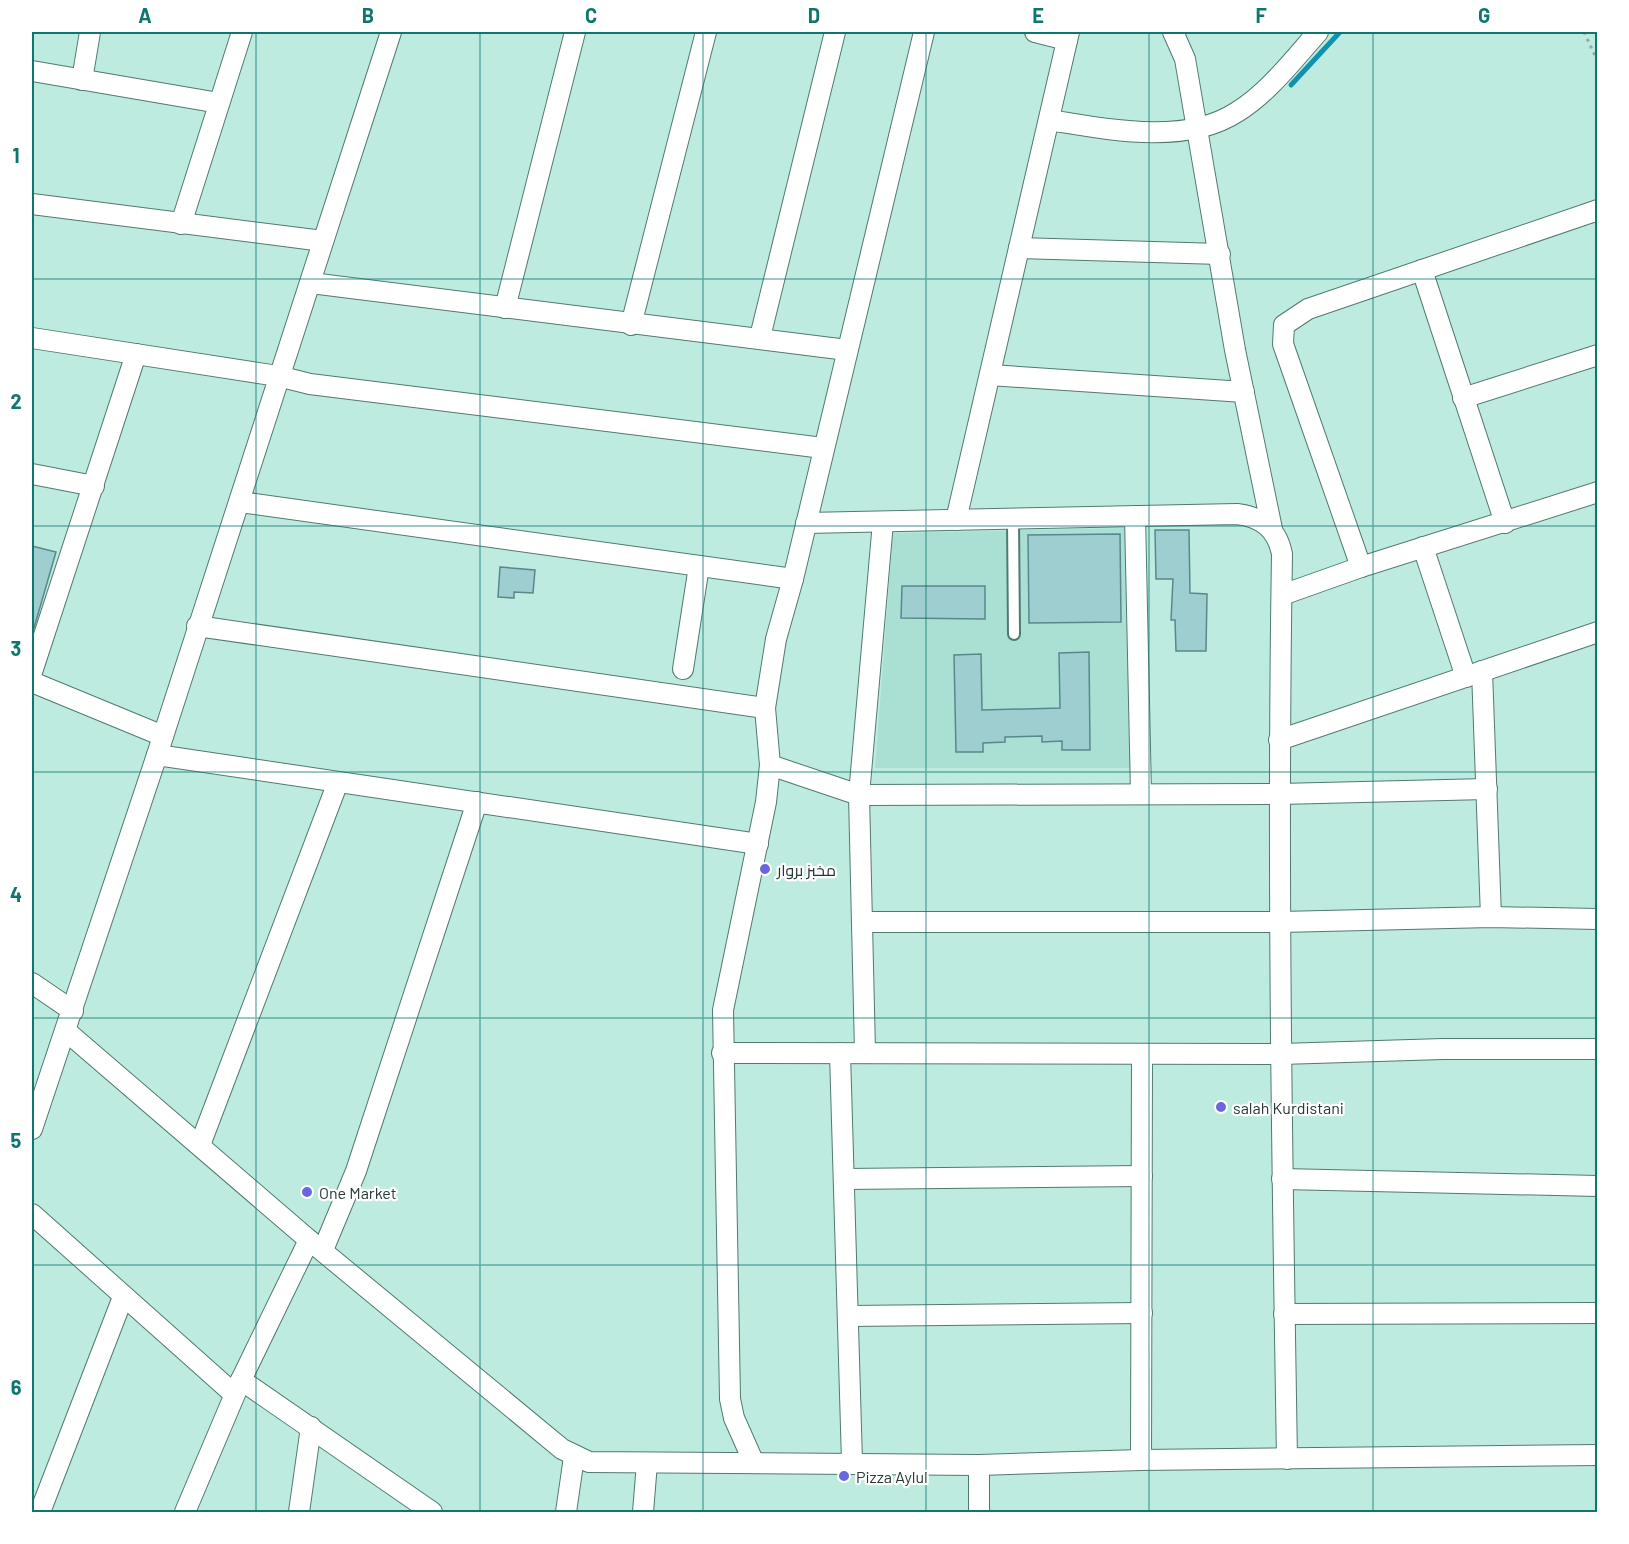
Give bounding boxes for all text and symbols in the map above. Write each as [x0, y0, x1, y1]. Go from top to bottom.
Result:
text: A [138, 3, 152, 27]
text: B [362, 3, 374, 27]
text: C [585, 3, 597, 27]
text: D [808, 3, 820, 27]
text: E [1032, 3, 1044, 27]
text: F [1255, 3, 1267, 27]
text: G [1478, 3, 1490, 27]
text: 1 [12, 143, 20, 167]
text: 2 [10, 389, 22, 413]
text: 3 [11, 636, 21, 660]
place label: مخبز بروار [776, 860, 836, 880]
marker: مخبز بروار [758, 862, 772, 876]
text: 4 [10, 882, 22, 906]
place label: salah Kurdistani [1233, 1098, 1344, 1117]
marker: salah Kurdistani [1214, 1100, 1228, 1114]
text: 5 [11, 1128, 22, 1152]
place label: One Market [319, 1183, 397, 1202]
marker: One Market [300, 1185, 314, 1199]
text: 6 [11, 1375, 22, 1399]
place label: Pizza Aylul [856, 1467, 928, 1486]
marker: Pizza Aylul [837, 1469, 851, 1483]

